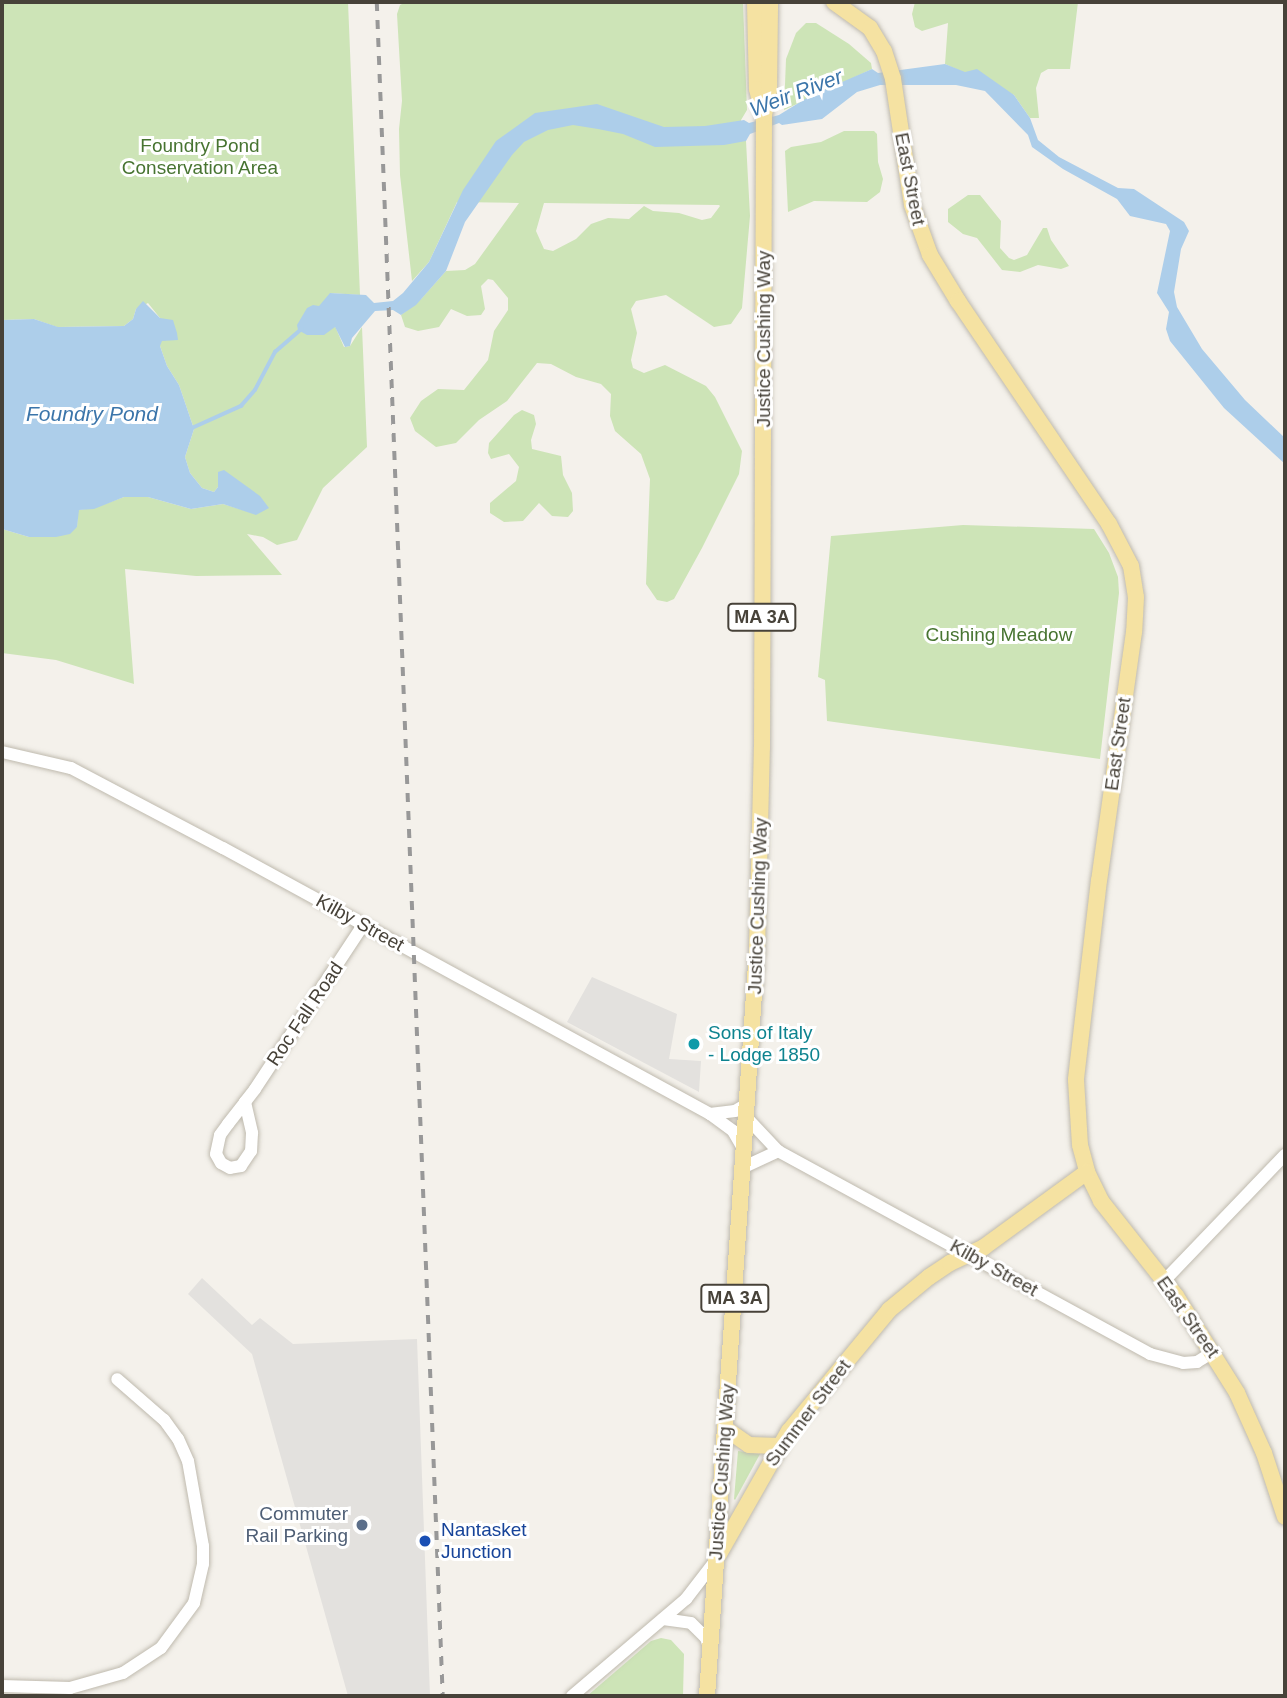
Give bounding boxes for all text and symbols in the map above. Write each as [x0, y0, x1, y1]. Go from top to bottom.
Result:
water label: Weir River [746, 64, 846, 122]
street label: East Street [890, 131, 930, 227]
park label: Foundry Pond Conservation Area [121, 135, 279, 179]
street label: Justice Cushing Way [753, 251, 775, 427]
water label: Foundry Pond [26, 401, 158, 427]
road number: MA 3A [725, 602, 799, 632]
park label: Cushing Meadow [926, 624, 1072, 646]
street label: East Street [1100, 696, 1136, 792]
street label: Justice Cushing Way [744, 817, 772, 995]
street label: Kilby Street [312, 889, 408, 957]
street label: Roc Fall Road [262, 958, 348, 1070]
place label: Sons of Italy - Lodge 1850 [708, 1022, 820, 1066]
marker: Sons of Italy - Lodge 1850 [686, 1036, 702, 1052]
street label: Kilby Street [946, 1234, 1042, 1302]
street label: East Street [1152, 1272, 1224, 1362]
road number: MA 3A [698, 1283, 772, 1312]
street label: Summer Street [760, 1355, 856, 1471]
street label: Justice Cushing Way [704, 1383, 740, 1561]
place label: Commuter Rail Parking [246, 1503, 348, 1547]
marker: Commuter Rail Parking [354, 1517, 370, 1533]
place label: Nantasket Junction [441, 1519, 527, 1563]
marker: Nantasket Junction [415, 1531, 435, 1551]

